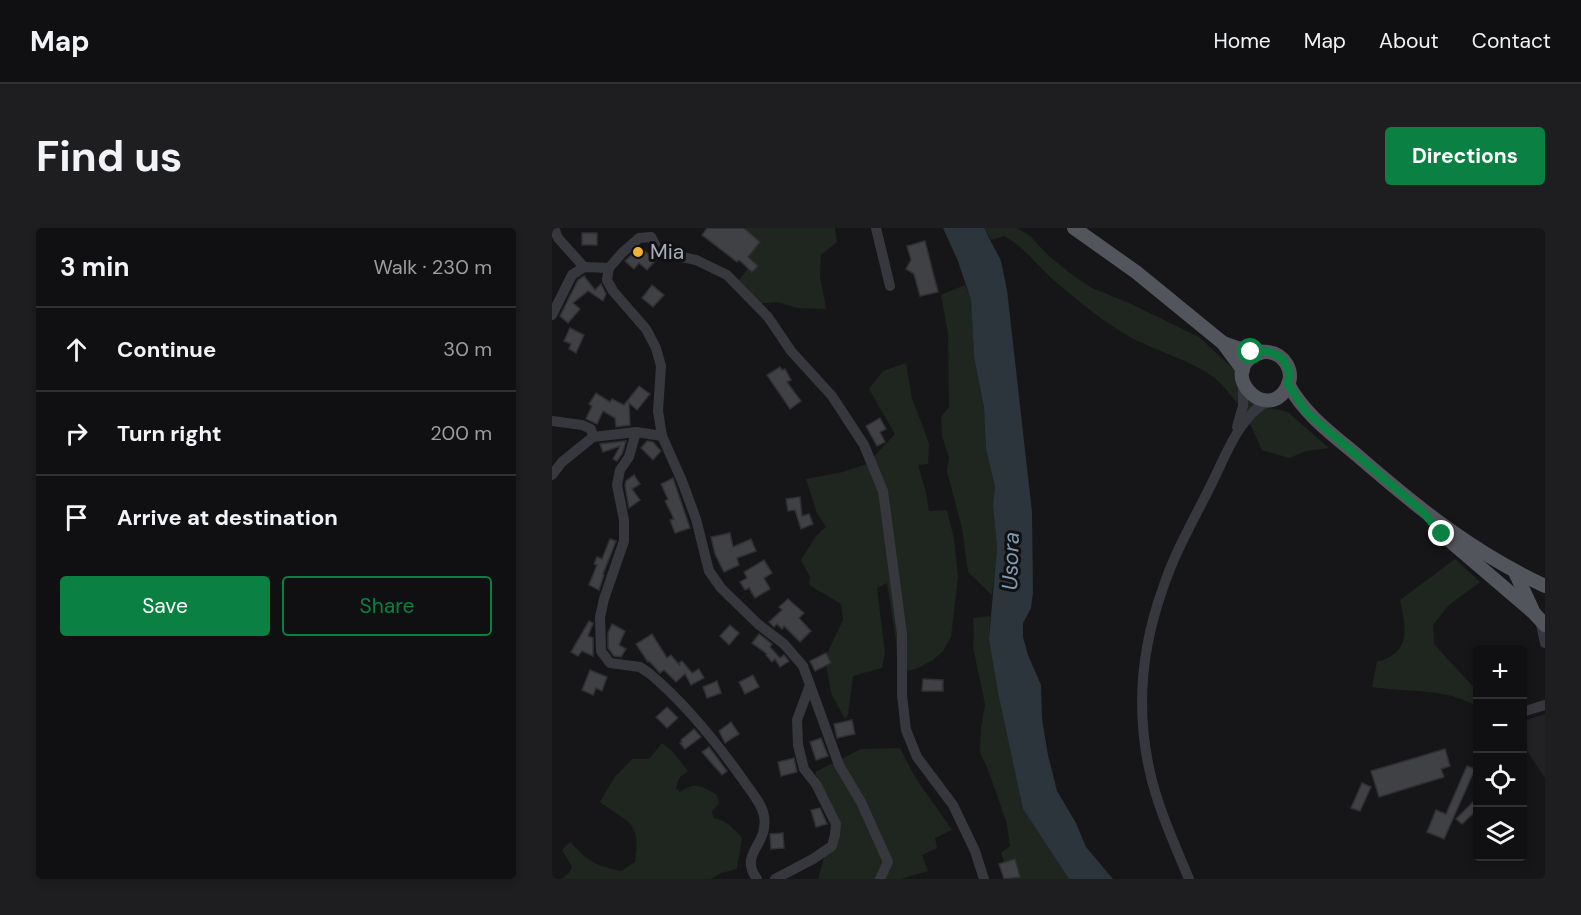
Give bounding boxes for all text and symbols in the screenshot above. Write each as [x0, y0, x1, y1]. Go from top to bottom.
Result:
text: Map [30, 23, 90, 60]
text: Home [1213, 27, 1271, 55]
text: Map [1304, 27, 1346, 55]
text: About [1379, 27, 1439, 55]
text: Contact [1472, 27, 1551, 55]
button: Directions [1385, 127, 1545, 185]
text: Find us [36, 129, 182, 184]
place label: Mia [650, 238, 684, 266]
marker: Mia [631, 245, 645, 259]
text: 3 min [60, 250, 129, 284]
text: Walk · 230 m [373, 254, 492, 280]
icon: ahead [60, 333, 93, 366]
text: Continue [117, 335, 216, 364]
text: 30 m [443, 336, 492, 362]
route start [1237, 338, 1263, 364]
icon: right [60, 417, 93, 450]
text: Turn right [117, 419, 222, 448]
text: 200 m [430, 420, 492, 446]
icon: arrive [60, 501, 93, 534]
text: Arrive at destination [117, 503, 338, 532]
route end [1428, 520, 1454, 546]
water label: Usora [995, 531, 1026, 591]
button: Save [60, 576, 270, 636]
button: Share [282, 576, 492, 636]
map controls [1473, 645, 1527, 861]
button: + [1473, 645, 1527, 699]
button: − [1473, 699, 1527, 753]
button: locate [1473, 753, 1527, 807]
button: layers [1473, 807, 1527, 861]

